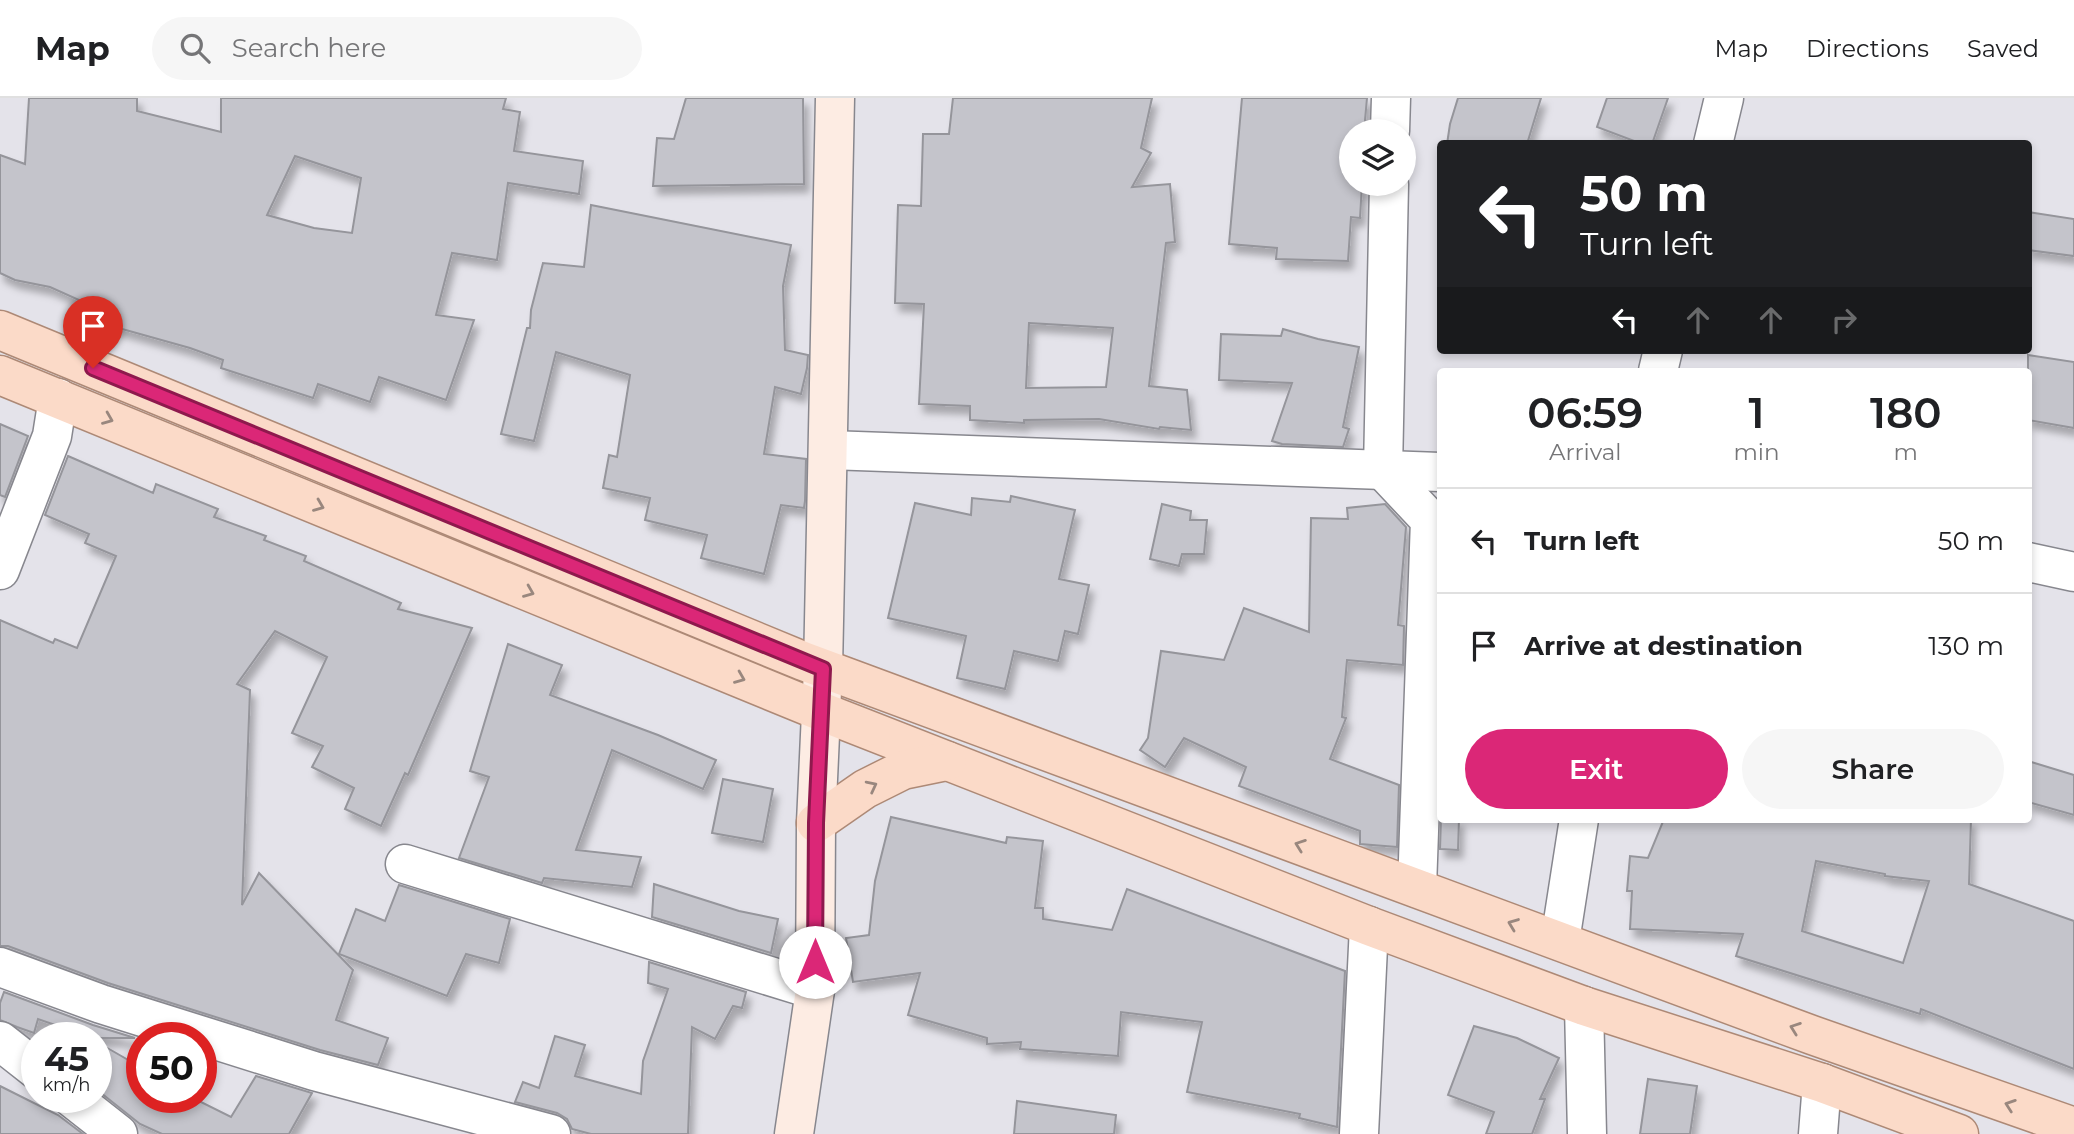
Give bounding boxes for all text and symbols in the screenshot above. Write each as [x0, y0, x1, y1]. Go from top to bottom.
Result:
search box [152, 17, 642, 80]
text: Map [35, 28, 110, 68]
icon: search [176, 29, 214, 67]
text: Search here [232, 32, 386, 64]
text: Map [1715, 34, 1768, 63]
text: Directions [1806, 34, 1929, 63]
text: Saved [1967, 34, 2039, 63]
map controls [1339, 119, 1416, 196]
button: layers [1339, 119, 1416, 196]
text: 50 m [1580, 164, 1708, 223]
icon: left [1465, 168, 1556, 259]
text: Turn left [1580, 224, 1714, 263]
pin [63, 296, 123, 368]
icon: left [1606, 301, 1644, 339]
icon: ahead [1679, 301, 1717, 339]
icon: ahead [1752, 301, 1790, 339]
icon: right [1825, 301, 1863, 339]
icon: arrive [74, 307, 112, 345]
text: 06:59 [1527, 387, 1643, 439]
text: 1 [1749, 387, 1765, 439]
text: 180 [1870, 387, 1942, 439]
one-way arrow [102, 411, 114, 425]
text: Arrival [1549, 438, 1621, 466]
text: min [1733, 438, 1780, 466]
text: m [1894, 438, 1918, 466]
one-way arrow [312, 497, 324, 511]
icon: left [1465, 522, 1503, 560]
text: Turn left [1524, 525, 1640, 557]
text: 50 m [1938, 525, 2004, 557]
one-way arrow [522, 584, 535, 598]
icon: arrive [1465, 627, 1503, 665]
text: Arrive at destination [1524, 630, 1803, 662]
text: 130 m [1928, 630, 2004, 662]
one-way arrow [733, 670, 745, 684]
button: Exit [1465, 729, 1728, 809]
button: Share [1742, 729, 2004, 809]
one-way arrow [865, 780, 877, 794]
one-way arrow [1294, 839, 1306, 853]
one-way arrow [1508, 918, 1520, 932]
position arrow [778, 925, 852, 999]
speed limit sign: 50 [126, 1022, 217, 1113]
one-way arrow [1790, 1023, 1802, 1037]
text: 45 [44, 1037, 89, 1080]
text: km/h [42, 1074, 91, 1096]
one-way arrow [2004, 1099, 2016, 1113]

